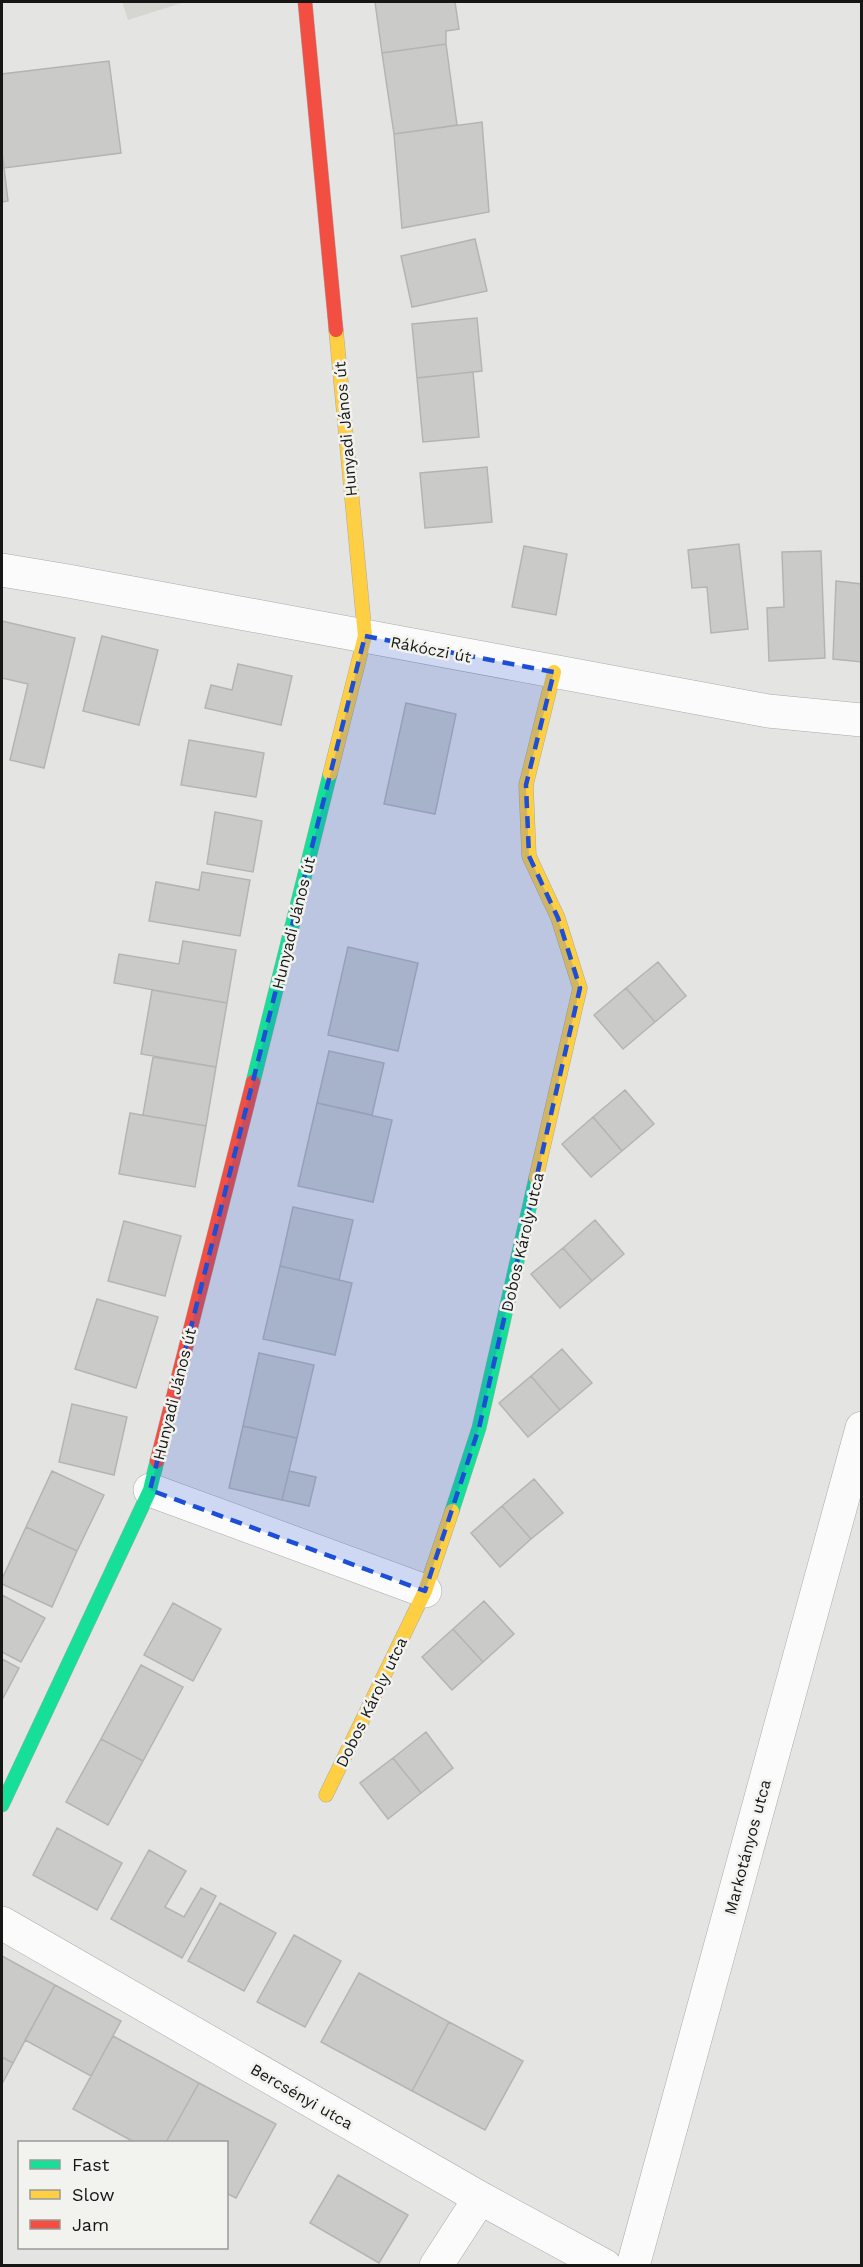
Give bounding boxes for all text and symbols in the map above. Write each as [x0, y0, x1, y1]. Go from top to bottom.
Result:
street label: Hunyadi János út [330, 360, 361, 497]
street label: Rákóczi út [389, 632, 473, 667]
street label: Hunyadi János út [268, 855, 319, 991]
street label: Dobos Károly utca [497, 1171, 548, 1314]
street label: Hunyadi János út [149, 1326, 200, 1462]
street label: Dobos Károly utca [332, 1634, 411, 1770]
street label: Markotányos utca [720, 1777, 775, 1917]
street label: Bercsényi utca [247, 2059, 356, 2133]
legend [18, 2141, 228, 2249]
text: Fast [72, 2154, 110, 2175]
text: Slow [72, 2184, 115, 2205]
text: Jam [72, 2214, 109, 2235]

